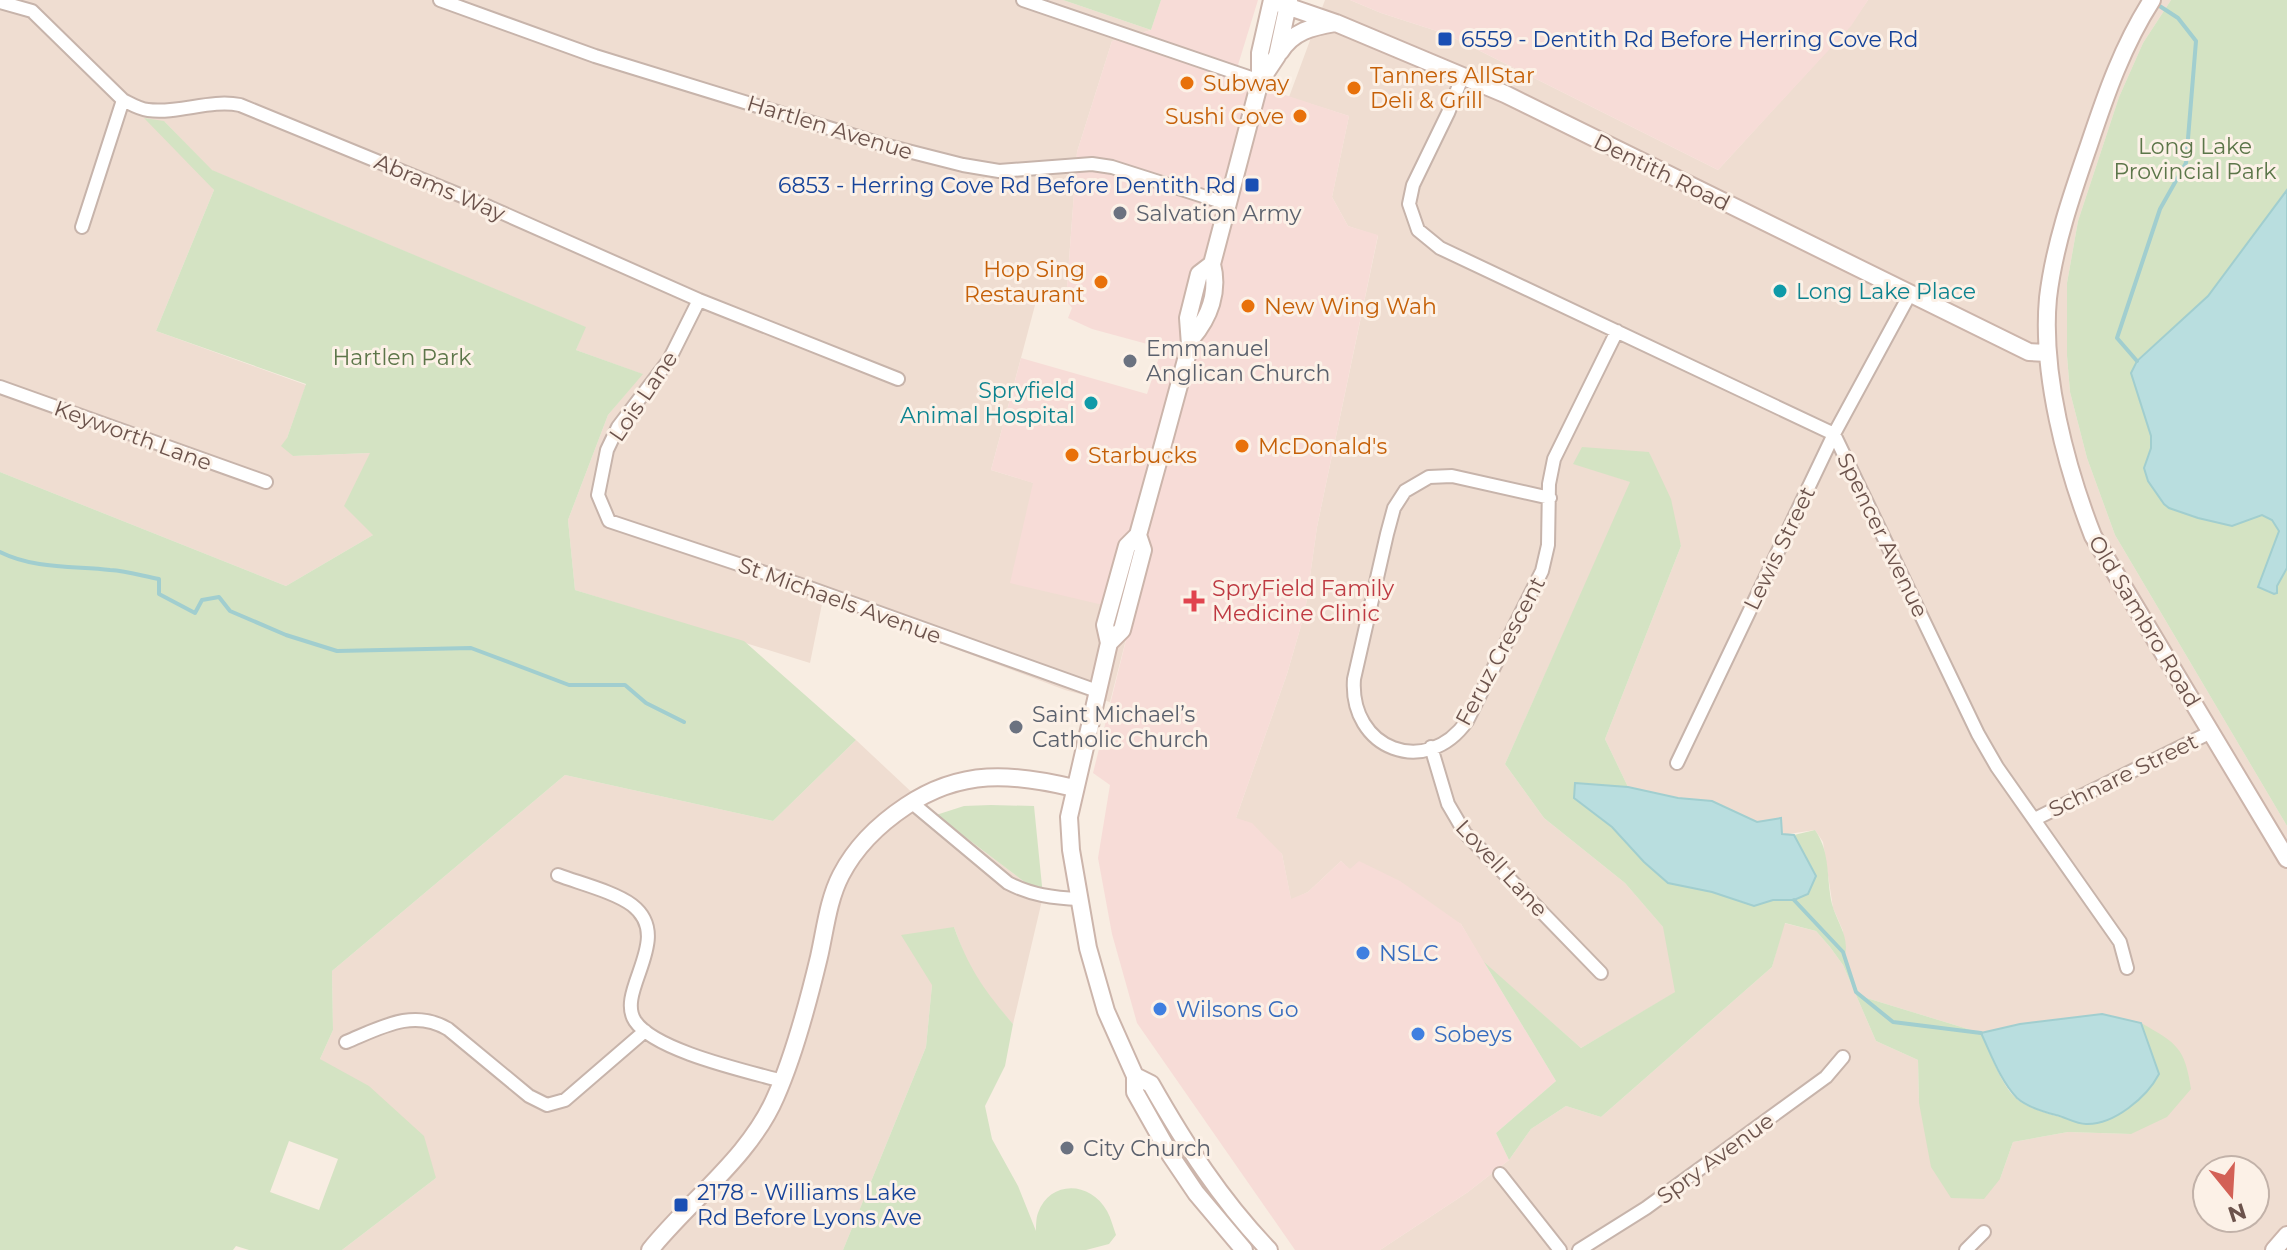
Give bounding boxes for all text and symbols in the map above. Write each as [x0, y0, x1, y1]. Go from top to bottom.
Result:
place label: 6559 - Dentith Rd Before Herring Cove Rd [1461, 26, 1918, 53]
marker: 6559 - Dentith Rd Before Herring Cove Rd [1436, 30, 1454, 48]
place label: Tanners AllStar Deli & Grill [1370, 62, 1535, 114]
place label: Subway [1203, 70, 1289, 97]
marker: Subway [1178, 74, 1196, 92]
marker: Tanners AllStar Deli & Grill [1345, 79, 1363, 97]
street label: Hartlen Avenue [744, 89, 916, 166]
place label: Sushi Cove [1165, 103, 1284, 130]
marker: Sushi Cove [1291, 107, 1309, 125]
street label: Dentith Road [1589, 128, 1734, 217]
park label: Long Lake Provincial Park [2113, 133, 2277, 185]
street label: Abrams Way [370, 148, 509, 227]
place label: 6853 - Herring Cove Rd Before Dentith Rd [778, 172, 1236, 199]
marker: 6853 - Herring Cove Rd Before Dentith Rd [1243, 176, 1261, 194]
place label: Salvation Army [1136, 200, 1302, 227]
marker: Salvation Army [1111, 204, 1129, 222]
place label: Hop Sing Restaurant [964, 256, 1085, 308]
marker: Hop Sing Restaurant [1092, 273, 1110, 291]
place label: Long Lake Place [1796, 278, 1976, 305]
marker: Long Lake Place [1771, 282, 1789, 300]
place label: New Wing Wah [1264, 293, 1437, 320]
marker: New Wing Wah [1239, 297, 1257, 315]
place label: Emmanuel Anglican Church [1146, 335, 1330, 387]
park label: Hartlen Park [332, 344, 472, 371]
street label: Lois Lane [603, 346, 683, 447]
marker: Emmanuel Anglican Church [1121, 352, 1139, 370]
place label: Spryfield Animal Hospital [900, 377, 1075, 429]
street label: Keyworth Lane [50, 394, 215, 476]
marker: Spryfield Animal Hospital [1082, 394, 1100, 412]
place label: McDonald's [1258, 433, 1387, 460]
marker: McDonald's [1233, 437, 1251, 455]
place label: Starbucks [1088, 442, 1197, 469]
marker: Starbucks [1063, 446, 1081, 464]
street label: Spencer Avenue [1831, 449, 1934, 622]
street label: Lewis Street [1738, 482, 1821, 614]
street label: Old Sambro Road [2083, 531, 2206, 712]
street label: St Michaels Avenue [735, 551, 945, 650]
street label: Feruz Crescent [1450, 572, 1551, 730]
place label: SpryField Family Medicine Clinic [1212, 575, 1394, 627]
marker: SpryField Family Medicine Clinic [1183, 590, 1205, 612]
place label: Saint Michael’s Catholic Church [1032, 701, 1209, 753]
marker: Saint Michael’s Catholic Church [1007, 718, 1025, 736]
street label: Schnare Street [2044, 728, 2202, 823]
street label: Lovell Lane [1450, 814, 1553, 922]
place label: NSLC [1379, 940, 1439, 967]
marker: NSLC [1354, 944, 1372, 962]
place label: Wilsons Go [1176, 996, 1299, 1023]
marker: Wilsons Go [1151, 1000, 1169, 1018]
place label: Sobeys [1434, 1021, 1512, 1048]
marker: Sobeys [1409, 1025, 1427, 1043]
street label: Spry Avenue [1652, 1107, 1779, 1210]
place label: City Church [1083, 1135, 1211, 1162]
marker: City Church [1058, 1139, 1076, 1157]
north arrow [2191, 1154, 2271, 1234]
place label: 2178 - Williams Lake Rd Before Lyons Ave [697, 1179, 922, 1231]
marker: 2178 - Williams Lake Rd Before Lyons Ave [672, 1196, 690, 1214]
text: N [2224, 1197, 2250, 1228]

